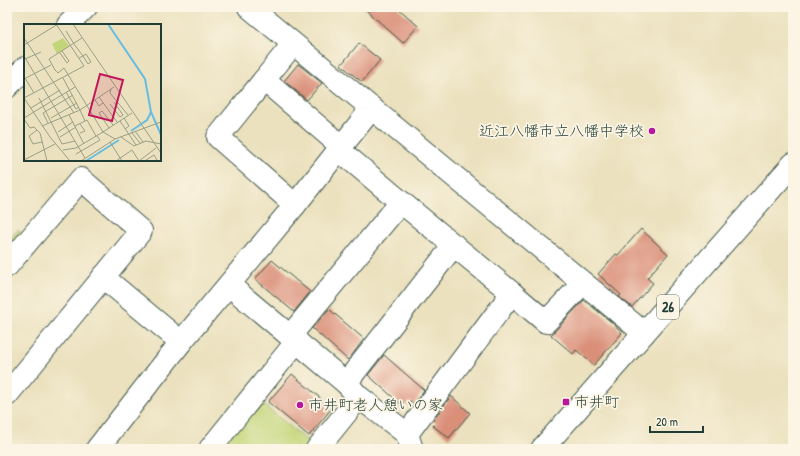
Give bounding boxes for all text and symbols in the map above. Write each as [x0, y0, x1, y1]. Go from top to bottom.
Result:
inset map [24, 24, 161, 161]
place label: 近江八幡市立八幡中学校 [479, 120, 644, 141]
marker: 近江八幡市立八幡中学校 [647, 126, 657, 136]
road number: 26 [657, 295, 679, 319]
place label: 市井町 [574, 391, 620, 412]
place label: 市井町老人憩いの家 [308, 394, 443, 415]
marker: 市井町 [561, 397, 571, 407]
marker: 市井町老人憩いの家 [295, 400, 305, 410]
scale bar [650, 408, 703, 434]
text: 20 m [656, 413, 678, 430]

